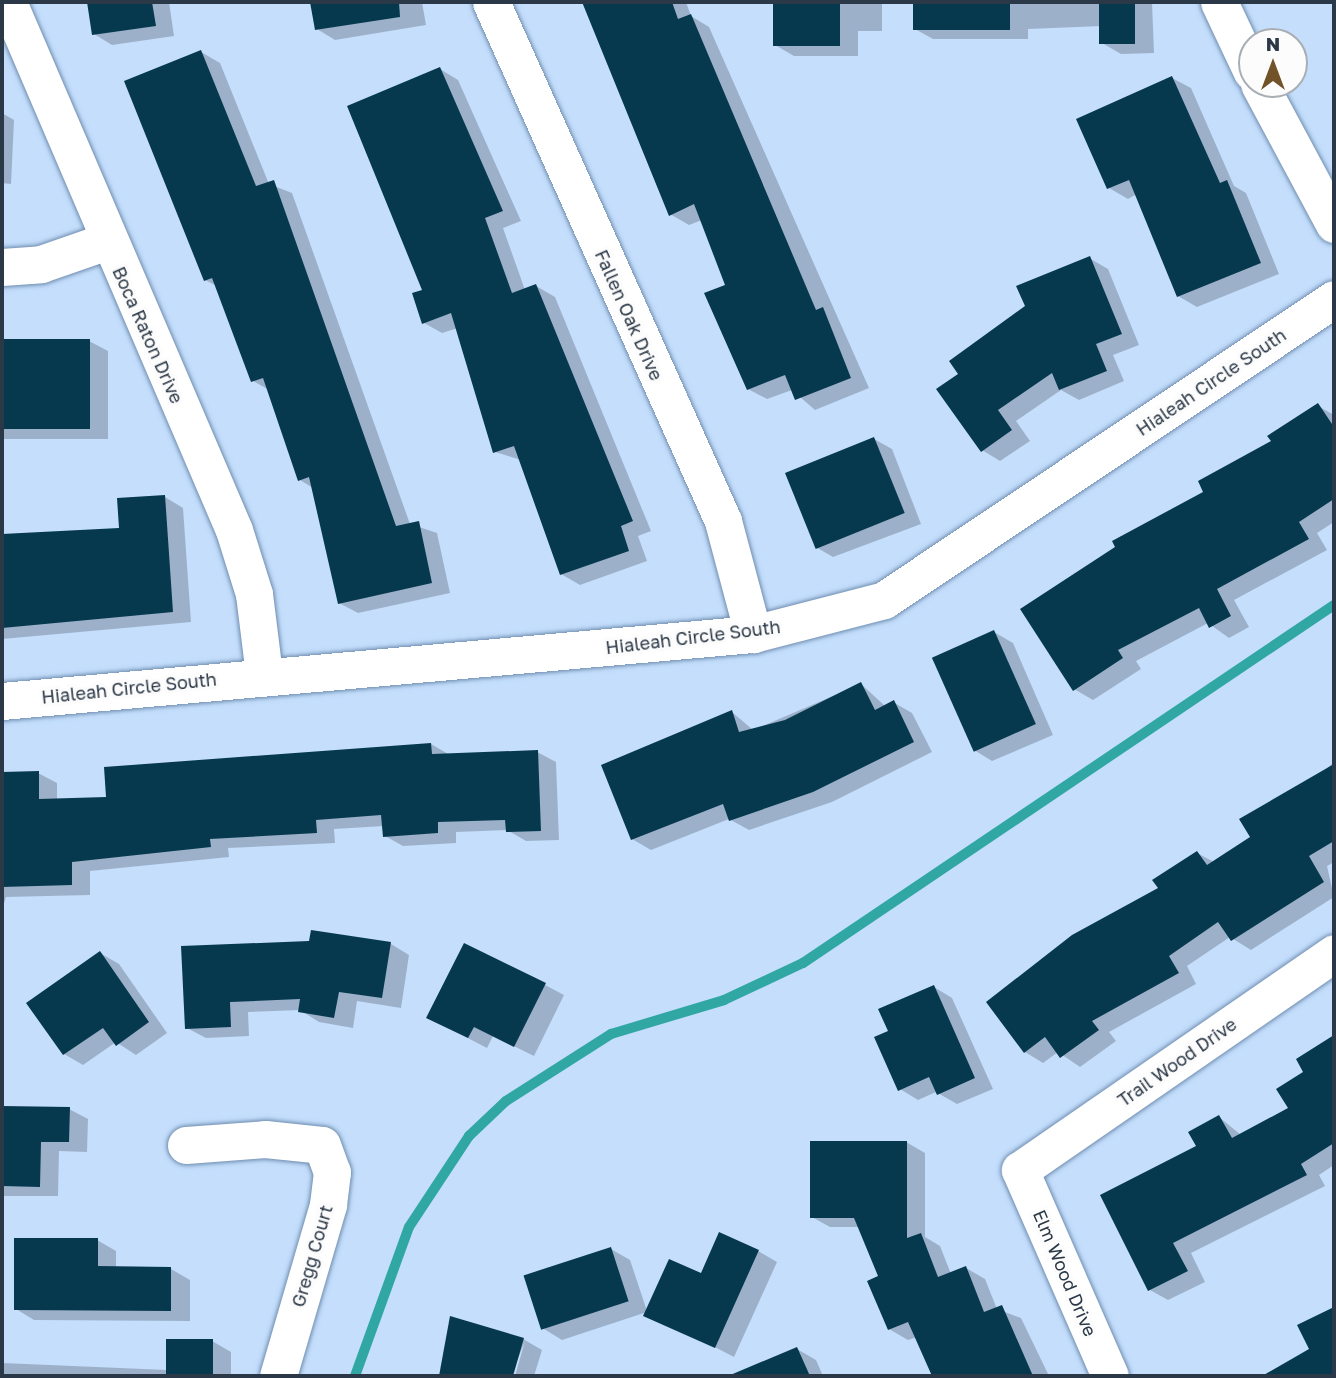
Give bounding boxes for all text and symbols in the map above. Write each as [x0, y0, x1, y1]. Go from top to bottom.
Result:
north arrow [1238, 28, 1308, 98]
text: N [1266, 32, 1280, 55]
street label: Fallen Oak Drive [591, 246, 667, 384]
street label: Boca Raton Drive [108, 263, 188, 407]
street label: Hialeah Circle South [1132, 324, 1290, 440]
street label: Hialeah Circle South [604, 616, 782, 658]
street label: Hialeah Circle South [40, 668, 218, 708]
street label: Trail Wood Drive [1113, 1013, 1241, 1111]
street label: Gregg Court [287, 1202, 337, 1310]
street label: Elm Wood Drive [1029, 1206, 1101, 1340]

